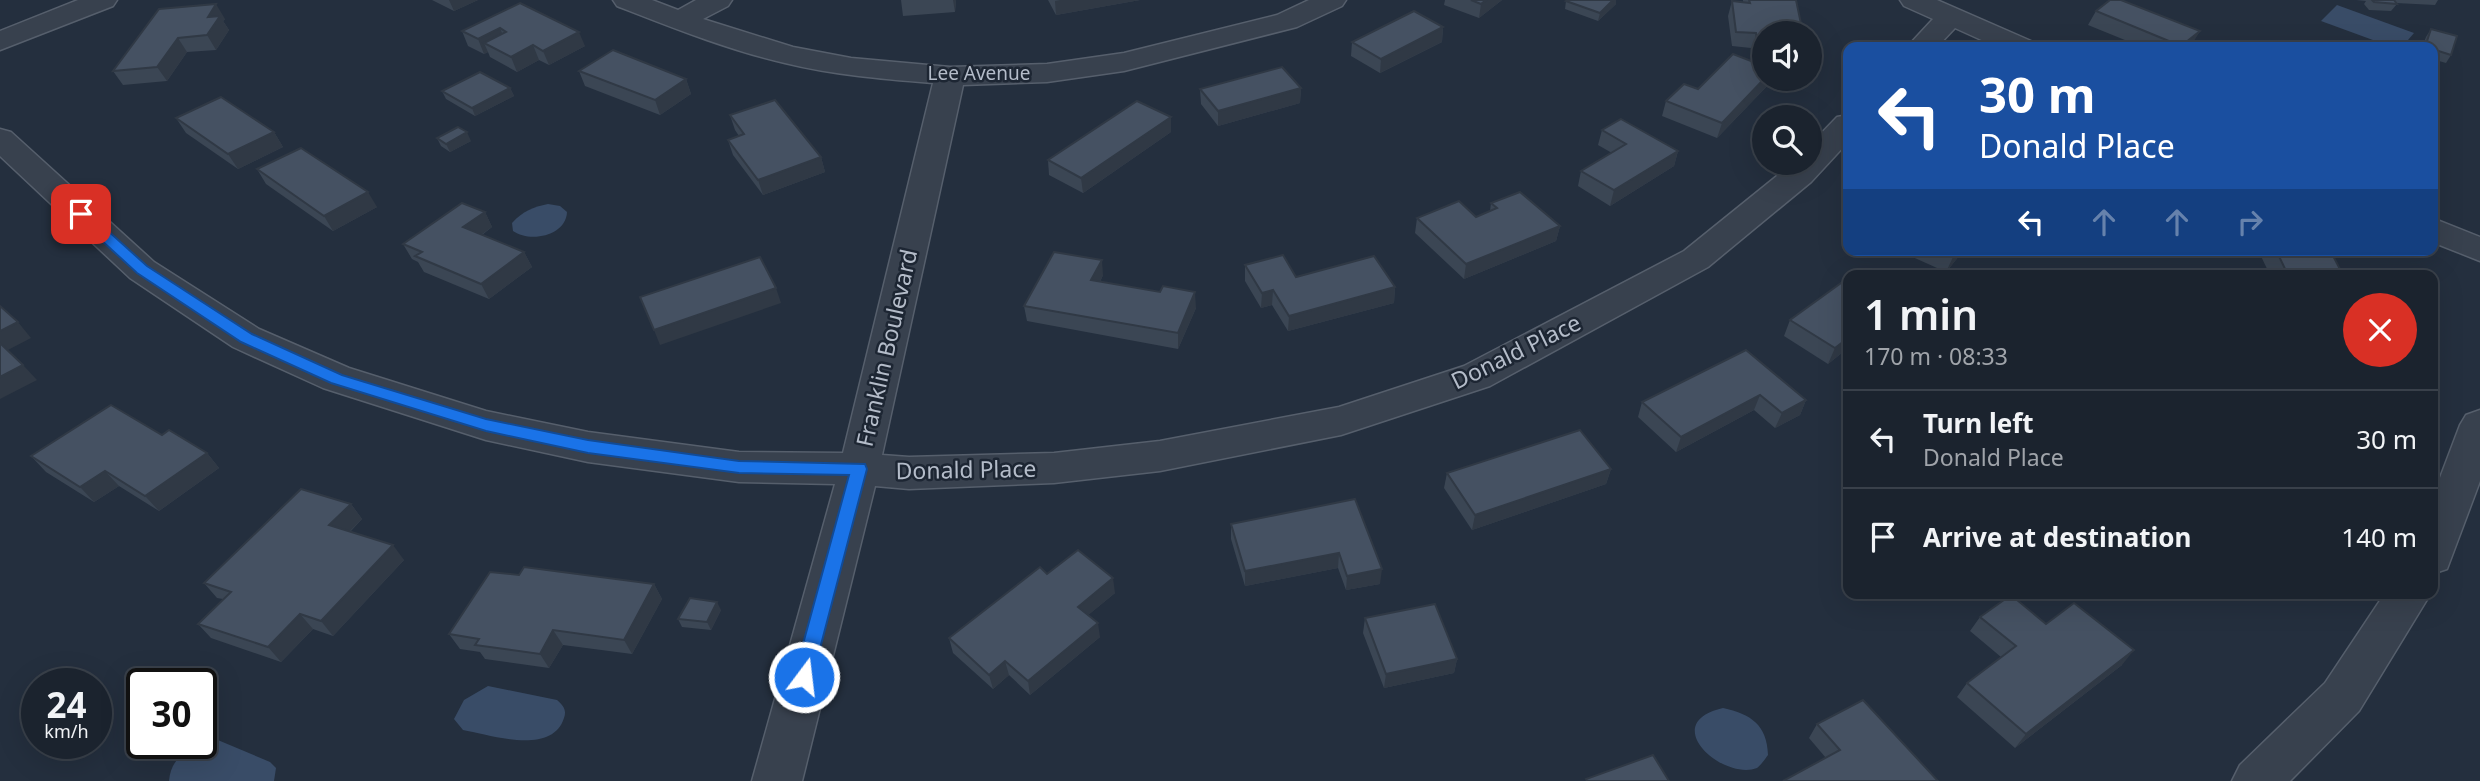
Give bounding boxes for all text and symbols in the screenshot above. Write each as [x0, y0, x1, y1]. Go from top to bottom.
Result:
map controls [1752, 21, 1822, 175]
button: sound [1752, 21, 1822, 91]
street label: Lee Avenue [927, 60, 1031, 86]
text: 30 m [1979, 61, 2096, 127]
icon: left [1864, 70, 1955, 161]
button: search [1752, 105, 1822, 175]
text: Donald Place [1979, 124, 2175, 167]
pin [51, 184, 111, 244]
icon: arrive [62, 195, 100, 233]
icon: left [2012, 203, 2050, 241]
icon: ahead [2085, 203, 2123, 241]
icon: ahead [2158, 203, 2196, 241]
icon: right [2231, 203, 2269, 241]
street label: Franklin Boulevard [848, 246, 924, 450]
text: 1 min [1864, 285, 1978, 342]
button: close [2343, 293, 2417, 367]
street label: Donald Place [1445, 306, 1586, 396]
text: 170 m · 08:33 [1864, 340, 2008, 372]
text: Turn left [1923, 405, 2034, 441]
icon: left [1864, 420, 1902, 458]
text: 30 m [2356, 421, 2417, 457]
text: Donald Place [1923, 441, 2064, 473]
street label: Donald Place [895, 452, 1037, 486]
icon: arrive [1864, 518, 1902, 556]
text: Arrive at destination [1923, 519, 2192, 555]
text: 140 m [2341, 519, 2417, 555]
position arrow [767, 640, 841, 714]
speed limit sign: 30 [126, 668, 217, 759]
text: 24 [46, 681, 87, 728]
text: km/h [44, 719, 89, 743]

